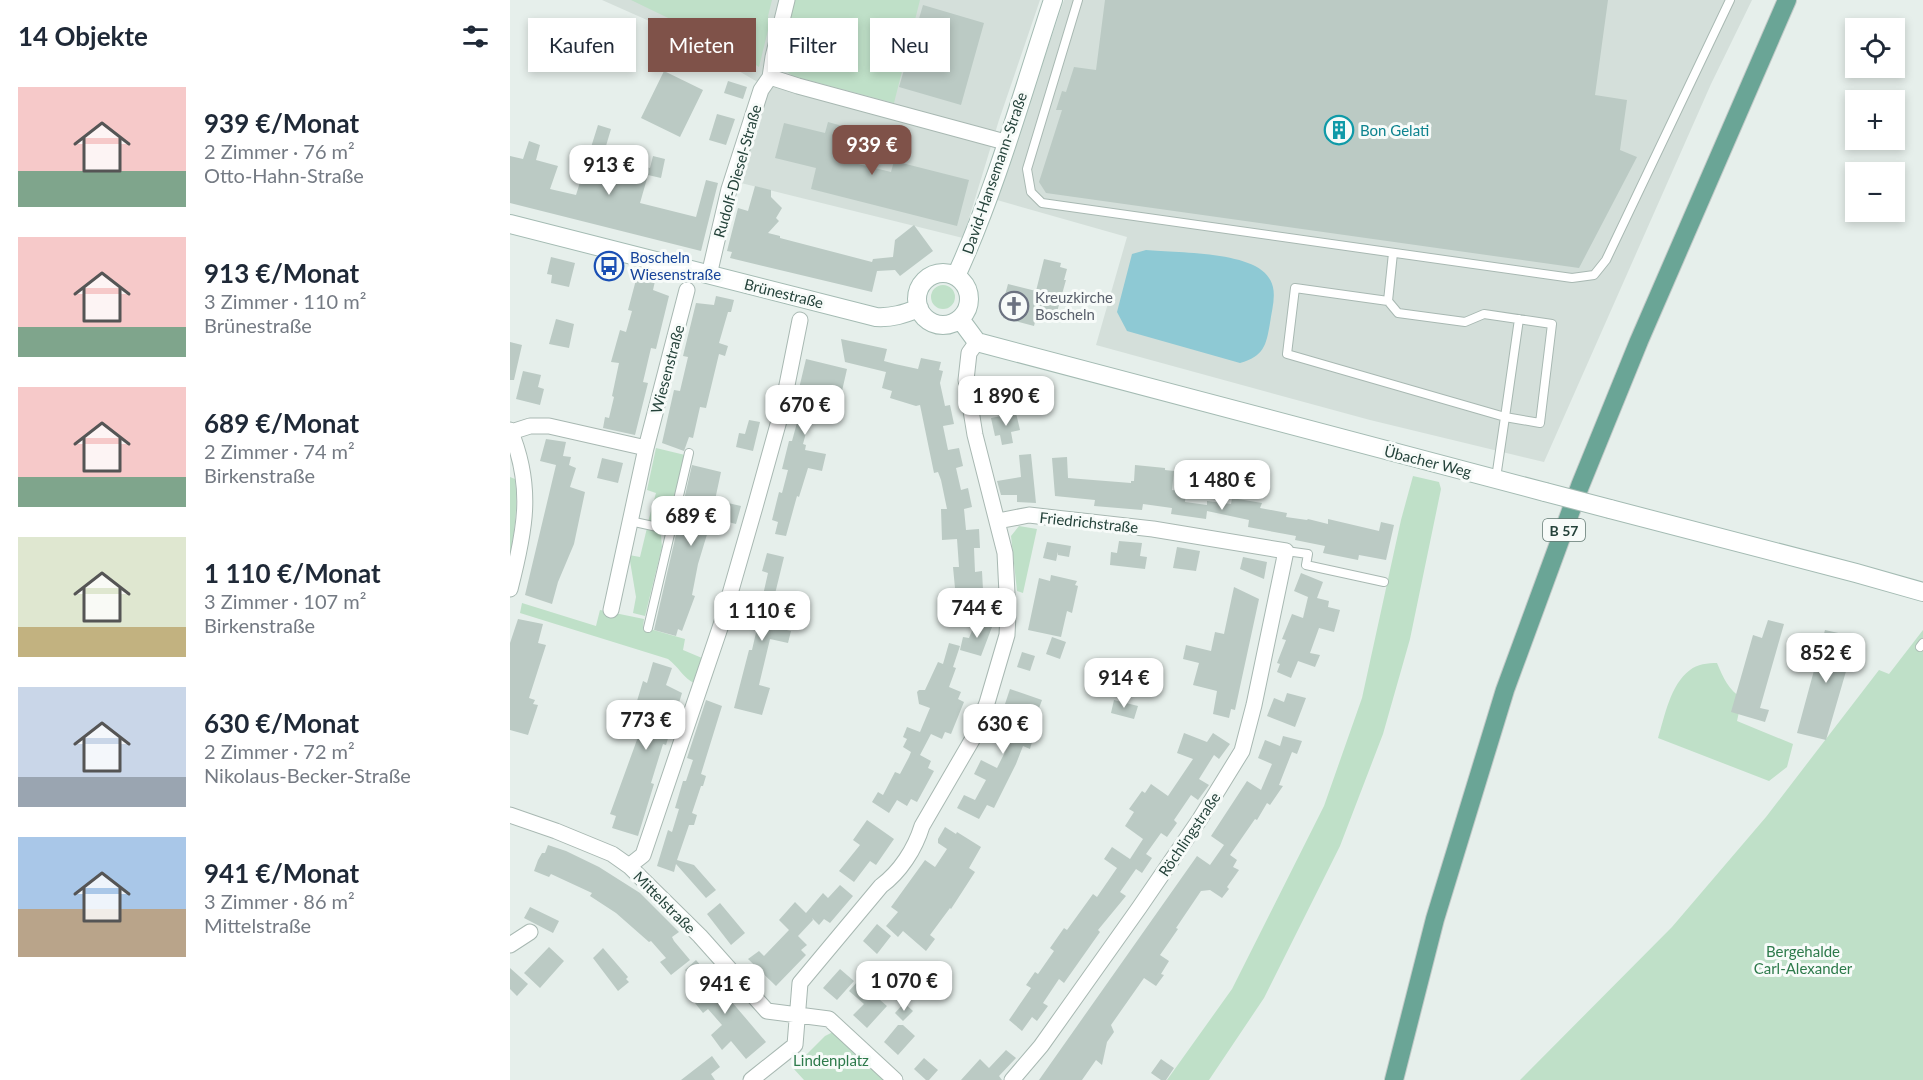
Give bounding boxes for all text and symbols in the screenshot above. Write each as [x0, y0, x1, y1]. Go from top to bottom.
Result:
chip: Kaufen [528, 18, 636, 72]
chip: Mieten [648, 18, 756, 72]
chip: Filter [768, 18, 858, 72]
chip: Neu [870, 18, 950, 72]
map controls [1845, 18, 1905, 222]
button: locate [1845, 18, 1905, 78]
text: 14 Objekte [18, 20, 148, 52]
icon: filters [459, 20, 492, 53]
street label: David-Hansemann-Straße [958, 90, 1030, 256]
button: + [1845, 90, 1905, 150]
street label: Rudolf-Diesel-Straße [709, 102, 765, 240]
text: 939 €/Monat [204, 107, 359, 139]
icon: home [66, 111, 138, 183]
building icon: Bon Gelati [1323, 114, 1355, 146]
place label: Bon Gelati [1360, 121, 1429, 139]
pin: 939 € [830, 125, 914, 176]
text: 939 € [846, 132, 898, 156]
text: 2 Zimmer · 76 m² [204, 139, 355, 163]
pin: 913 € [567, 145, 651, 196]
text: 913 € [583, 152, 635, 176]
button: − [1845, 162, 1905, 222]
text: Otto-Hahn-Straße [204, 163, 364, 187]
place label: Boscheln Wiesenstraße [630, 248, 721, 283]
bus stop icon: Boscheln Wiesenstraße [593, 250, 625, 282]
text: 913 €/Monat [204, 257, 359, 289]
icon: home [66, 261, 138, 333]
street label: Brünestraße [743, 274, 826, 312]
place label: Kreuzkirche Boscheln [1035, 288, 1113, 323]
text: 3 Zimmer · 110 m² [204, 289, 366, 313]
church icon: Kreuzkirche Boscheln [998, 290, 1030, 322]
text: Brünestraße [204, 313, 312, 337]
street label: Wiesenstraße [647, 323, 687, 415]
pin: 1 890 € [951, 376, 1061, 427]
text: 1 890 € [972, 383, 1040, 407]
pin: 670 € [763, 385, 847, 436]
text: 670 € [779, 392, 831, 416]
text: 689 €/Monat [204, 407, 359, 439]
icon: home [66, 411, 138, 483]
text: 2 Zimmer · 74 m² [204, 439, 355, 463]
street label: Übacher Weg [1382, 441, 1474, 481]
pin: 1 480 € [1167, 460, 1277, 511]
text: Birkenstraße [204, 463, 315, 487]
text: 1 480 € [1188, 467, 1256, 491]
pin: 689 € [649, 496, 733, 547]
text: 689 € [665, 503, 717, 527]
street label: Friedrichstraße [1039, 508, 1139, 536]
road number: B 57 [1543, 519, 1585, 541]
text: 1 110 €/Monat [204, 557, 381, 589]
icon: home [66, 561, 138, 633]
pin: 744 € [935, 588, 1019, 639]
text: 3 Zimmer · 107 m² [204, 589, 366, 613]
pin: 1 110 € [707, 591, 817, 642]
text: 744 € [951, 595, 1003, 619]
text: 1 110 € [728, 598, 796, 622]
text: Birkenstraße [204, 613, 315, 637]
pin: 852 € [1784, 633, 1868, 684]
text: 852 € [1800, 640, 1852, 664]
pin: 914 € [1082, 658, 1166, 709]
text: 914 € [1098, 665, 1150, 689]
pin: 773 € [604, 700, 688, 751]
pin: 630 € [961, 704, 1045, 755]
text: 630 €/Monat [204, 707, 359, 739]
text: 773 € [620, 707, 672, 731]
icon: home [66, 711, 138, 783]
text: 630 € [977, 711, 1029, 735]
text: 2 Zimmer · 72 m² [204, 739, 355, 763]
text: Nikolaus-Becker-Straße [204, 763, 411, 787]
street label: Röchlingstraße [1154, 788, 1224, 879]
text: 941 €/Monat [204, 857, 359, 889]
icon: home [66, 861, 138, 933]
street label: Mittelstraße [630, 867, 700, 937]
text: 3 Zimmer · 86 m² [204, 889, 355, 913]
text: Mittelstraße [204, 913, 311, 937]
park label: Bergehalde Carl-Alexander [1754, 942, 1853, 977]
pin: 1 070 € [849, 961, 959, 1012]
pin: 941 € [683, 964, 767, 1015]
text: 1 070 € [870, 968, 938, 992]
text: 941 € [699, 971, 751, 995]
park label: Lindenplatz [793, 1051, 869, 1069]

